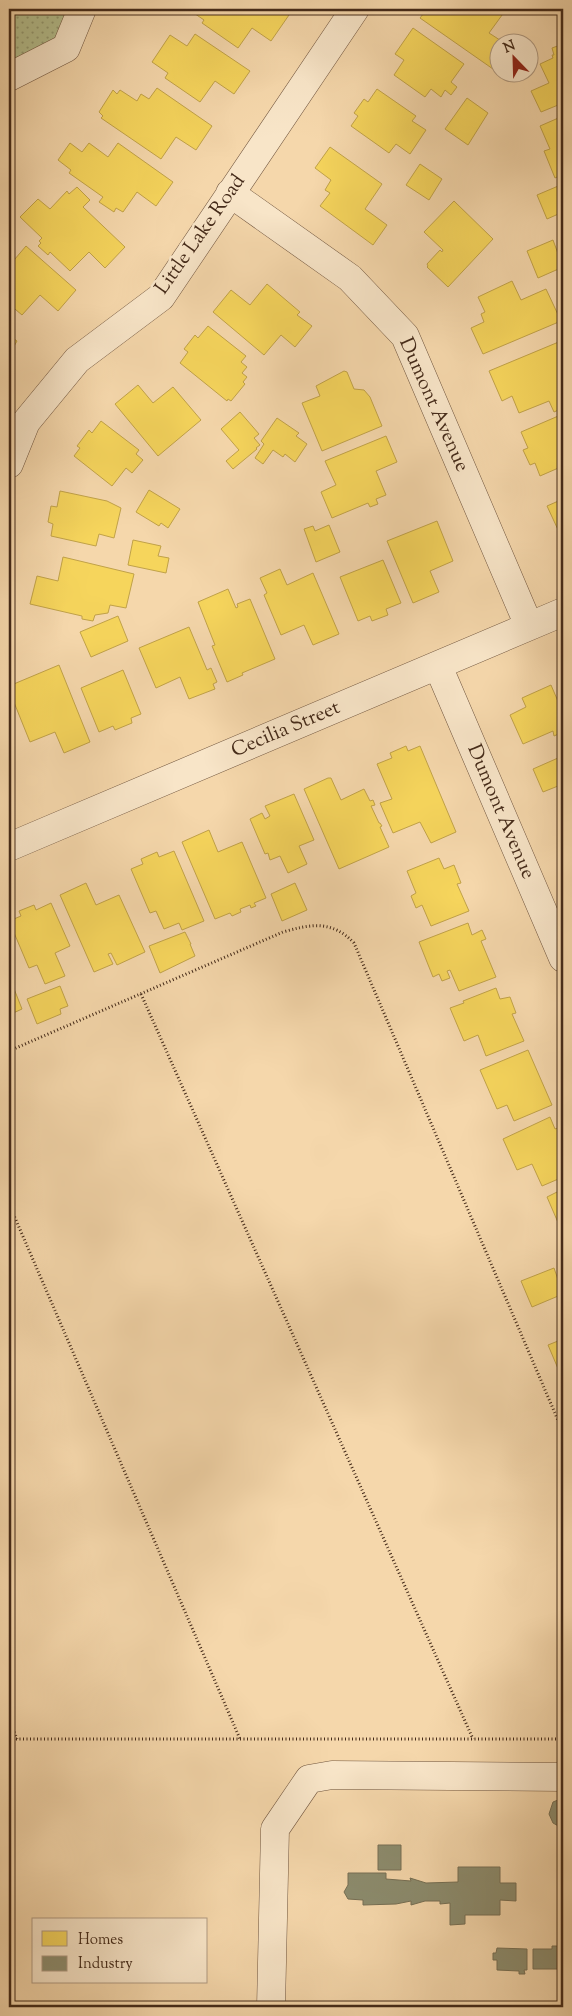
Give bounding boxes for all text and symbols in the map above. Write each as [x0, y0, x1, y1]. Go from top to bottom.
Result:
north arrow [490, 32, 540, 82]
text: N [501, 36, 519, 59]
street label: Little Lake Road [149, 169, 253, 301]
street label: Dumont Avenue [390, 333, 476, 477]
street label: Cecilia Street [227, 694, 345, 766]
street label: Dumont Avenue [458, 740, 542, 884]
legend [32, 1918, 208, 1984]
text: Homes [78, 1930, 123, 1951]
text: Industry [78, 1954, 133, 1975]

